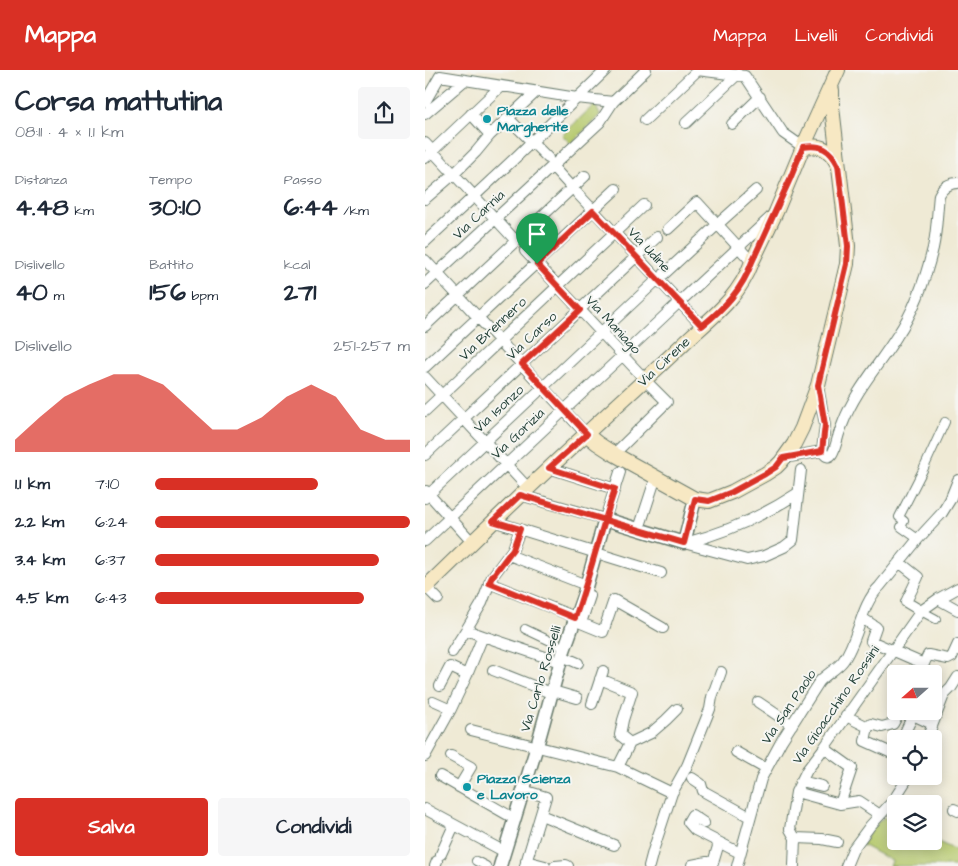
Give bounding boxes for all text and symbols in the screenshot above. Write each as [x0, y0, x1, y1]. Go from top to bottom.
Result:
text: Mappa [25, 18, 96, 52]
text: Mappa [713, 23, 767, 48]
text: Livelli [795, 23, 837, 48]
text: Condividi [865, 23, 933, 48]
text: Corsa mattutina [15, 82, 222, 121]
button: share [358, 87, 410, 139]
place label: Piazza delle Margherite [497, 101, 569, 138]
marker: Piazza delle Margherite [481, 113, 493, 125]
text: 08:11 · 4 × 1.1 km [15, 121, 124, 143]
text: Distanza [15, 170, 67, 190]
text: Tempo [149, 170, 192, 190]
text: Passo [284, 170, 322, 190]
street label: Via Carnia [449, 186, 509, 244]
text: 4.48 [15, 190, 69, 225]
text: 30:10 [149, 190, 201, 225]
text: 6:44 [284, 190, 338, 225]
text: km [69, 201, 94, 221]
text: /km [338, 201, 369, 221]
pin [516, 213, 558, 264]
icon: arrive [523, 220, 551, 248]
street label: Via Udine [623, 223, 675, 277]
text: Dislivello [15, 255, 65, 275]
text: Battito [149, 255, 193, 275]
text: kcal [284, 255, 310, 275]
text: 40 [15, 275, 48, 310]
text: 156 [149, 275, 186, 310]
text: 271 [284, 275, 317, 310]
text: m [48, 286, 64, 306]
text: bpm [186, 286, 218, 306]
street label: Via Maniago [581, 291, 646, 359]
street label: Via Brennero [455, 292, 531, 366]
street label: Via Carso [502, 307, 562, 365]
street label: Via Cirene [633, 332, 695, 392]
text: Dislivello [15, 335, 72, 357]
text: 251–257 m [333, 335, 410, 357]
street label: Via Isonzo [469, 380, 529, 438]
street label: Via Gorizia [487, 404, 549, 464]
text: 1.1 km [15, 473, 50, 495]
text: 7:10 [95, 473, 120, 495]
text: 2.2 km [15, 511, 64, 533]
text: 6:24 [95, 511, 128, 533]
text: 3.4 km [15, 549, 65, 571]
text: 6:37 [95, 549, 126, 571]
text: 4.5 km [15, 587, 68, 609]
text: 6:43 [95, 587, 127, 609]
street label: Via Carlo Rosselli [515, 623, 567, 735]
street label: Via Gioacchino Rossini [787, 642, 885, 768]
north arrow [887, 665, 943, 720]
map controls [887, 665, 942, 850]
street label: Via San Paolo [757, 666, 822, 748]
button: locate [887, 730, 942, 785]
place label: Piazza Scienza e Lavoro [477, 769, 571, 805]
marker: Piazza Scienza e Lavoro [461, 781, 473, 793]
button: layers [887, 795, 942, 850]
button: Salva [15, 798, 208, 856]
button: Condividi [218, 798, 410, 856]

